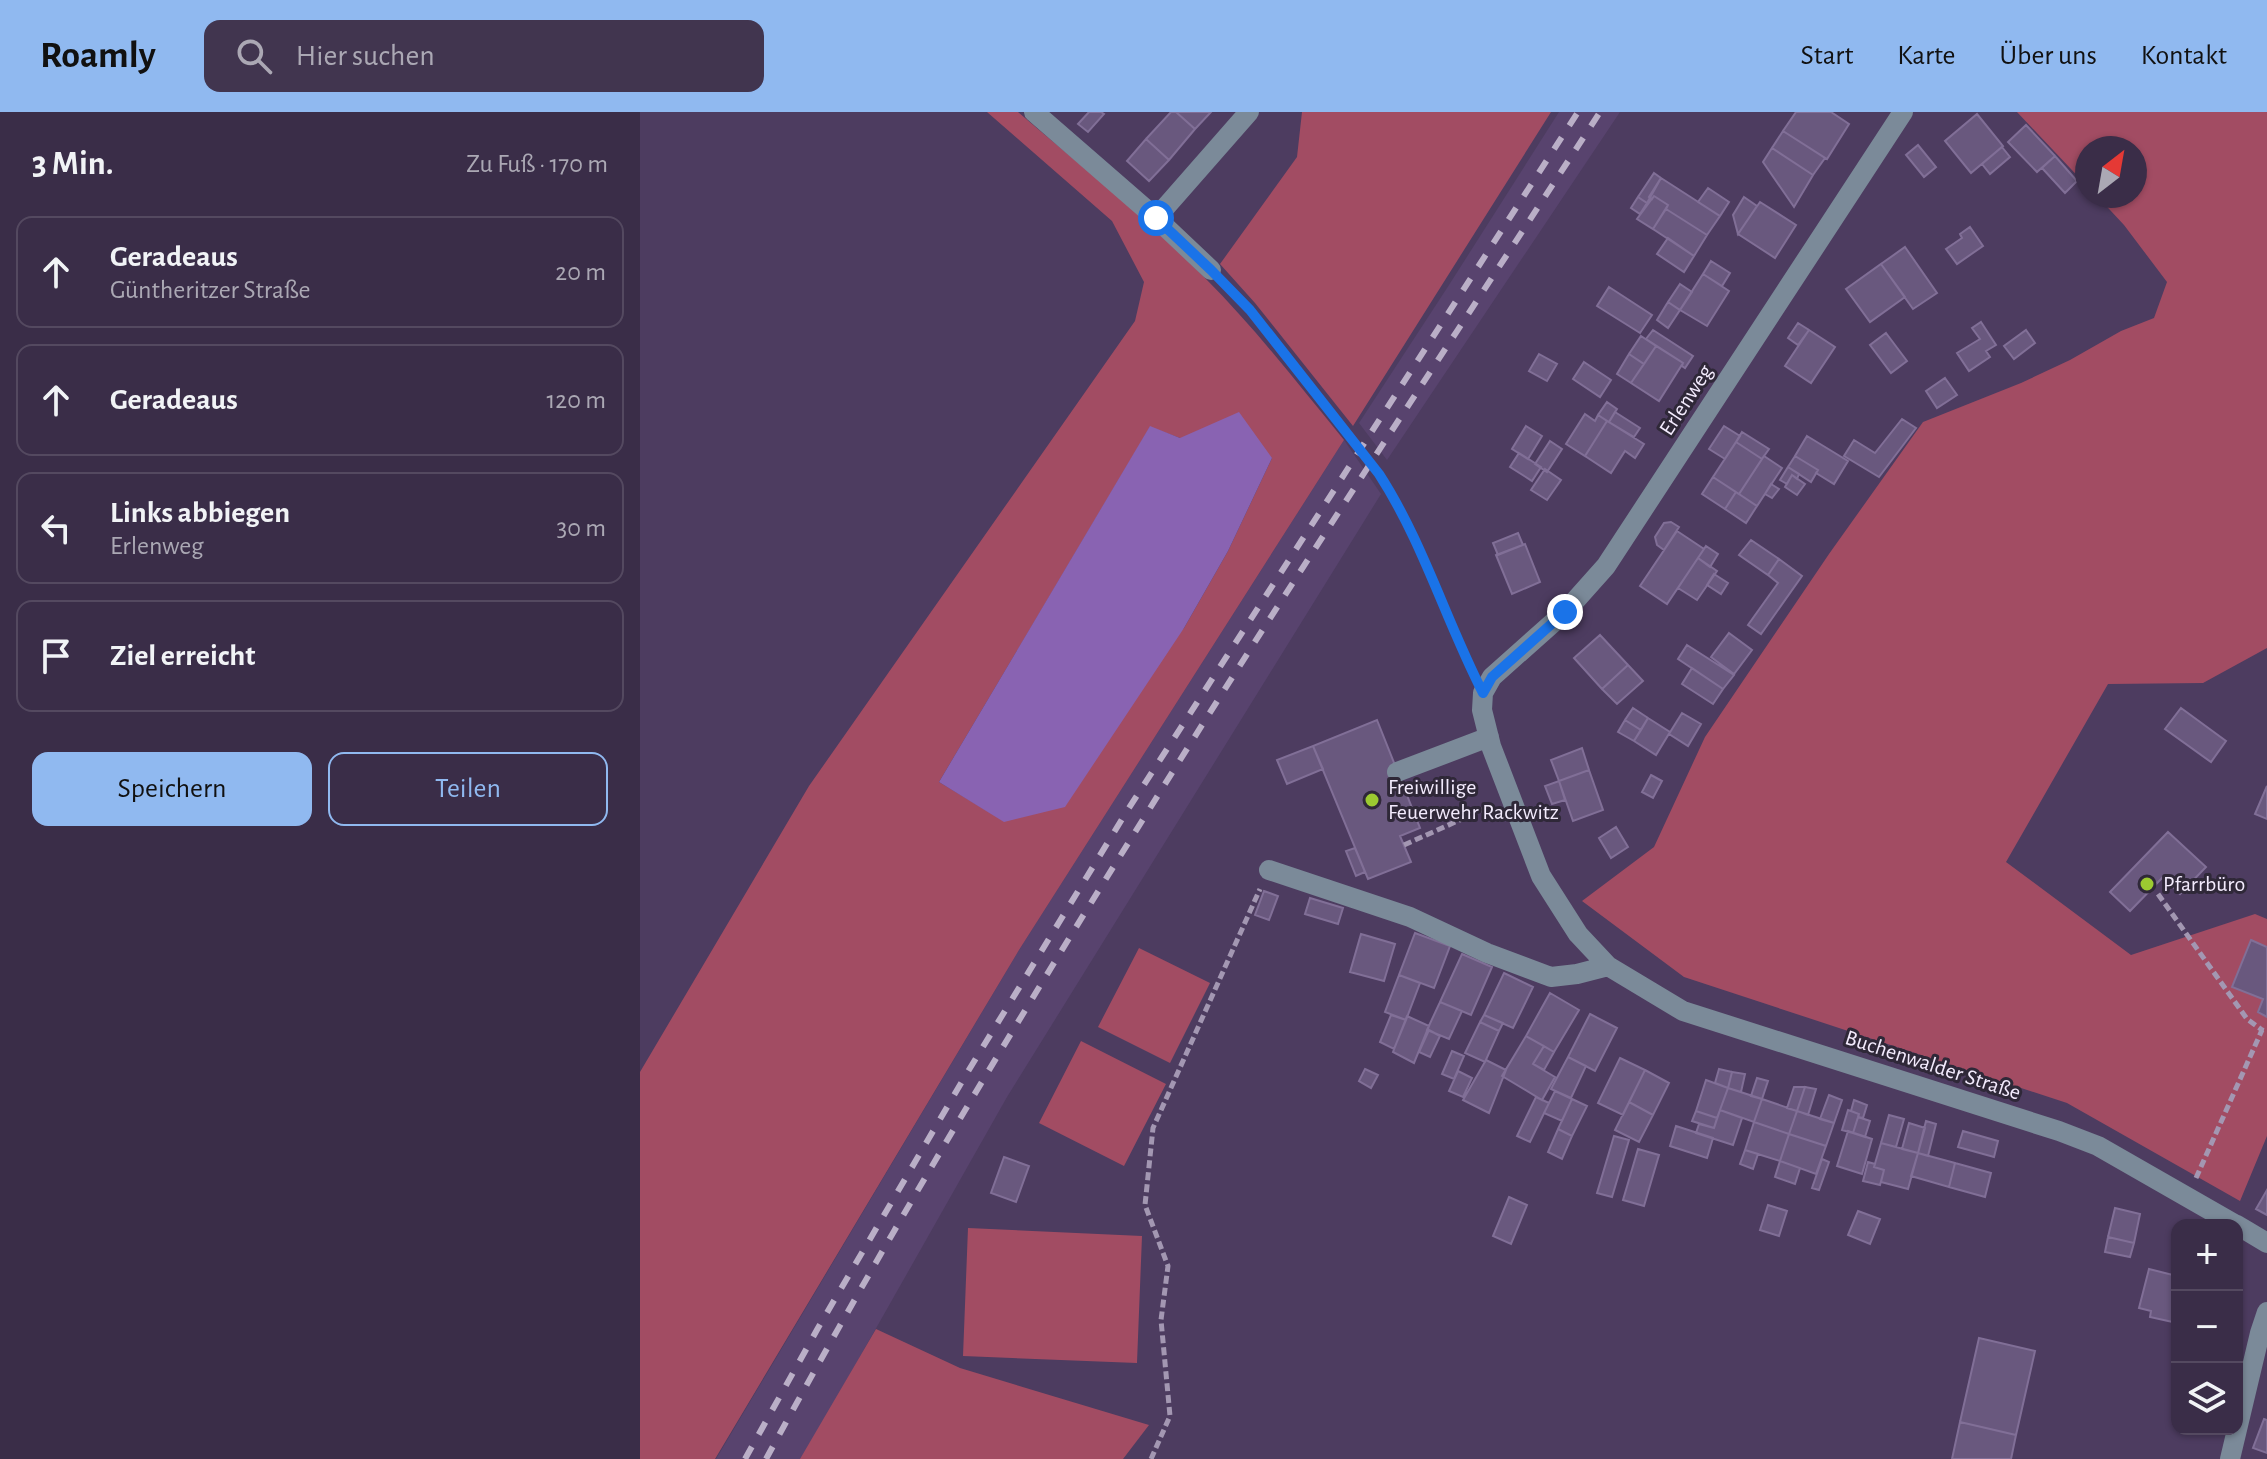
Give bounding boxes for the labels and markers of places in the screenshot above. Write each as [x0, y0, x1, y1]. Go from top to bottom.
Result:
place label: Freiwillige Feuerwehr Rackwitz [1388, 776, 1559, 823]
marker: Freiwillige Feuerwehr Rackwitz [1363, 791, 1381, 809]
place label: Pfarrbüro [2163, 873, 2245, 895]
marker: Pfarrbüro [2138, 875, 2156, 893]

